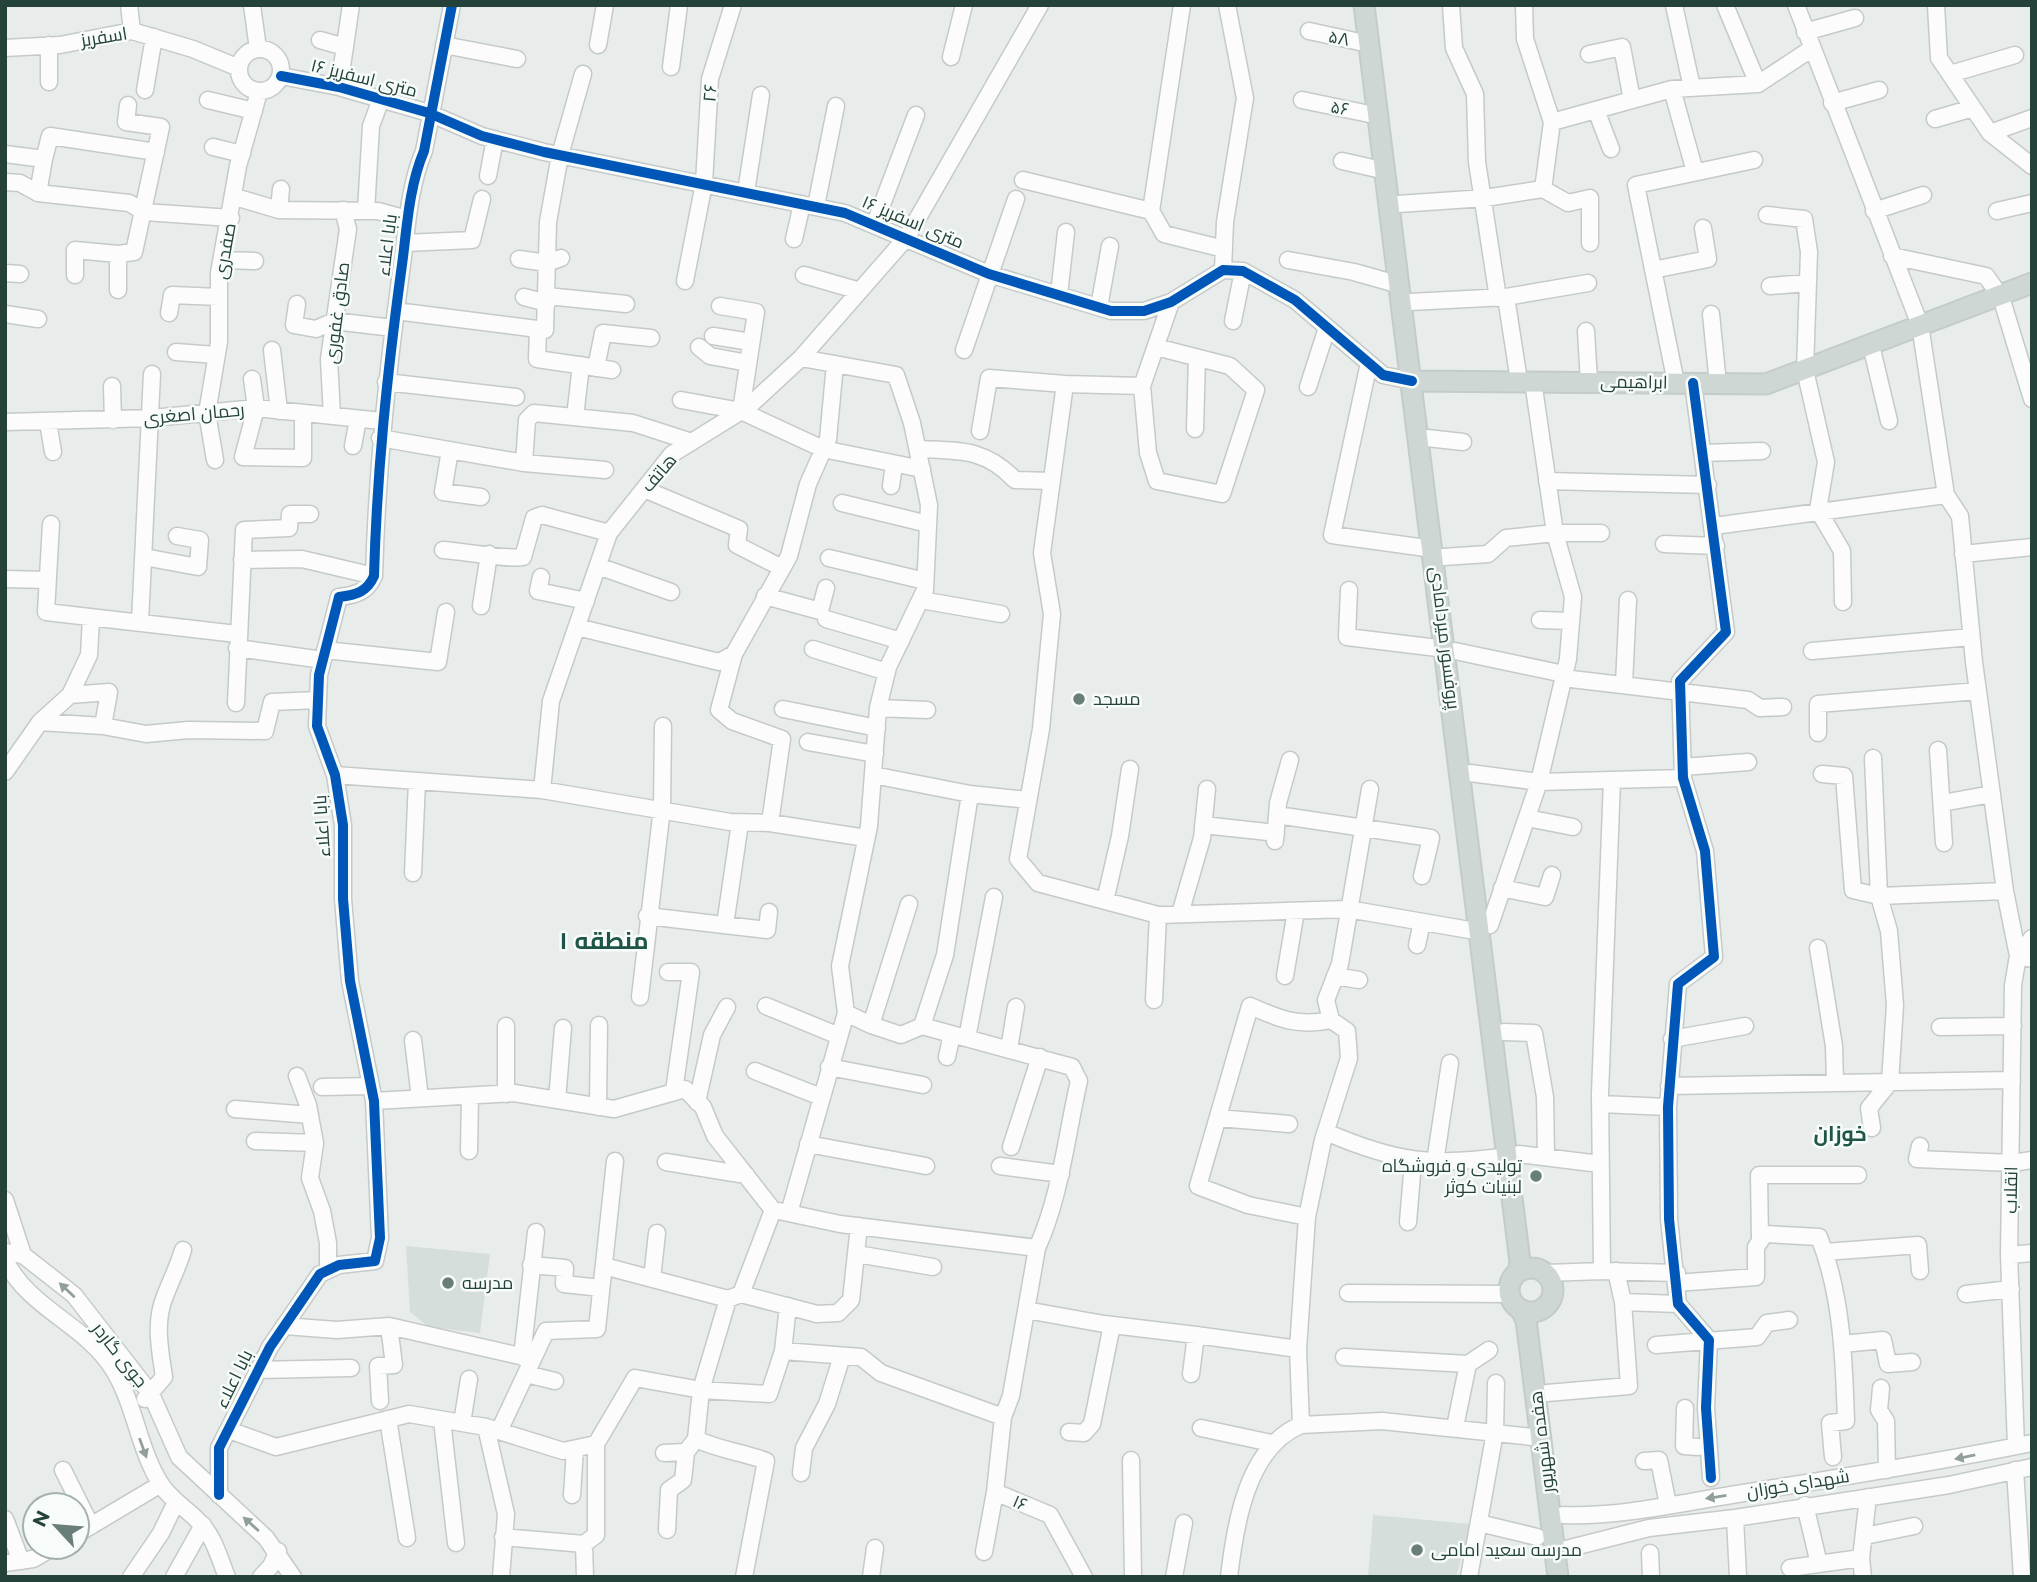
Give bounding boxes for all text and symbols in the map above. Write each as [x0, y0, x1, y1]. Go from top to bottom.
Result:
street label: اسفریز [78, 22, 129, 52]
street label: ۵۸ [1327, 25, 1351, 51]
street label: ۱۶ متری اسفریز [309, 54, 419, 102]
street label: ۲۶ [698, 83, 722, 103]
street label: ۵۶ [1329, 95, 1351, 121]
street label: ۱۶ متری اسفریز [859, 191, 967, 253]
street label: بابا اعلاء [372, 213, 402, 277]
street label: صفدری [209, 221, 241, 281]
street label: صادق غفوری [320, 261, 355, 365]
street label: ابراهیمی [1600, 370, 1668, 394]
street label: رحمان اصغری [142, 399, 246, 429]
street label: هاتف [636, 449, 682, 497]
street label: پروفسور میردامادی [1424, 565, 1465, 711]
place label: مسجد [1093, 688, 1141, 710]
marker: مسجد [1071, 691, 1087, 707]
street label: بابا اعلاء [309, 794, 335, 858]
district label: منطقه ۱ [559, 926, 649, 955]
district label: خوزان [1813, 1121, 1867, 1147]
place label: تولیدی و فروشگاه لبنیات کوثر [1382, 1155, 1522, 1198]
street label: انقلاب [2000, 1166, 2022, 1214]
marker: تولیدی و فروشگاه لبنیات کوثر [1528, 1168, 1544, 1184]
place label: مدرسه [462, 1272, 513, 1294]
marker: مدرسه [440, 1275, 456, 1291]
one-way arrow [59, 1283, 76, 1299]
street label: جوی گاردر [87, 1317, 152, 1392]
street label: بابا اعلاء [210, 1346, 258, 1412]
street label: هفده شهریور [1525, 1390, 1559, 1495]
one-way arrow [138, 1437, 149, 1458]
one-way arrow [1954, 1452, 1976, 1463]
street label: شهدای خوزان [1745, 1465, 1851, 1503]
street label: ۱۶ [1009, 1490, 1031, 1516]
north arrow [21, 1491, 91, 1561]
one-way arrow [1705, 1492, 1727, 1503]
text: N [27, 1507, 55, 1531]
one-way arrow [242, 1516, 260, 1532]
place label: مدرسه سعید امامی [1431, 1539, 1582, 1561]
marker: مدرسه سعید امامی [1409, 1542, 1425, 1558]

